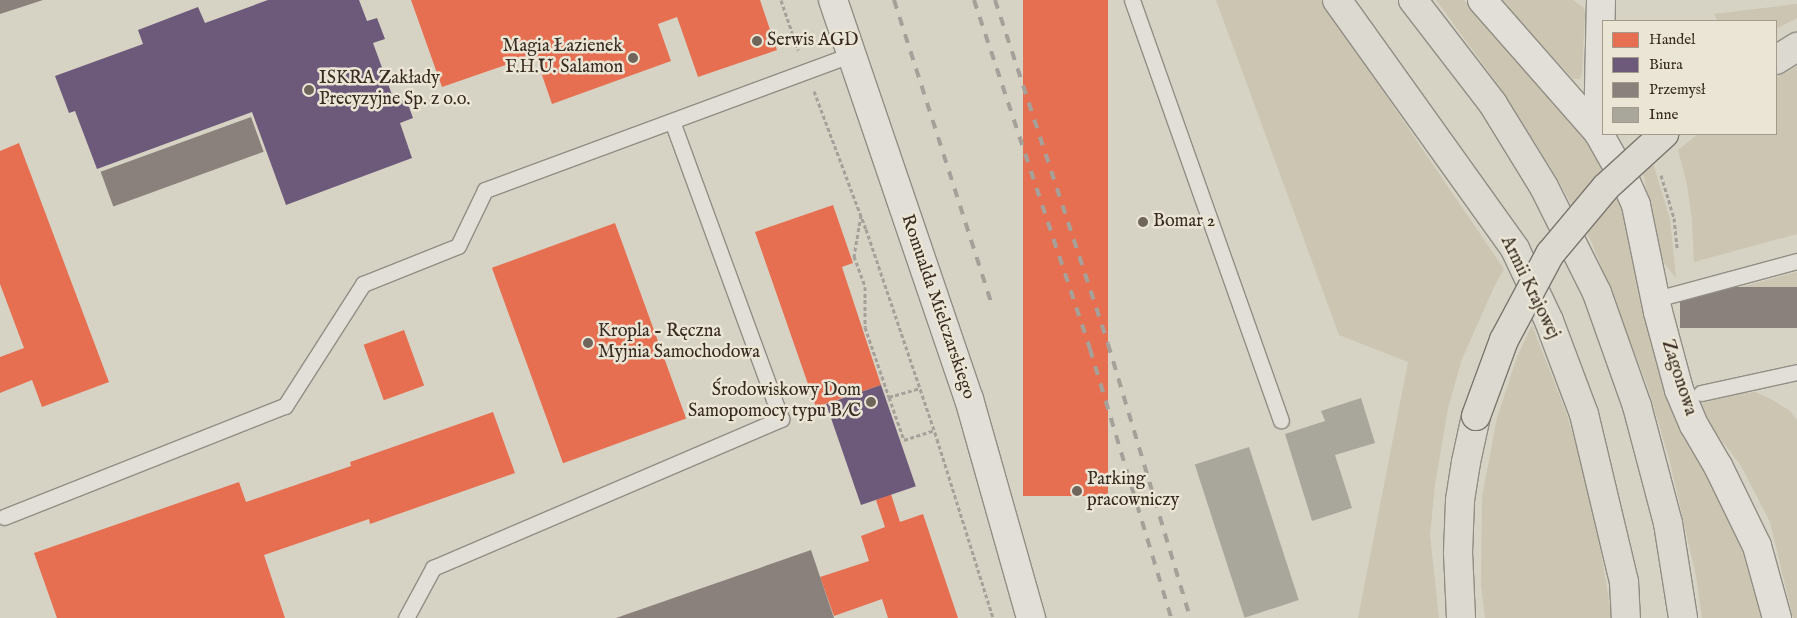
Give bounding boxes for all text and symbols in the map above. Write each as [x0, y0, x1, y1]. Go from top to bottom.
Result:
legend [1602, 20, 1777, 135]
place label: Serwis AGD [767, 30, 859, 52]
text: Handel [1649, 30, 1695, 49]
marker: Serwis AGD [751, 35, 763, 47]
place label: Magia Łazienek F.H.U. Salamon [503, 37, 623, 80]
marker: Magia Łazienek F.H.U. Salamon [627, 52, 639, 64]
text: Biura [1649, 55, 1683, 74]
place label: ISKRA Zakłady Precyzyjne Sp. z o.o. [319, 69, 470, 112]
text: Przemysł [1649, 80, 1705, 99]
marker: ISKRA Zakłady Precyzyjne Sp. z o.o. [303, 84, 315, 96]
text: Inne [1649, 105, 1678, 124]
place label: Bomar 2 [1153, 211, 1215, 233]
street label: Romualda Mielczarskiego [895, 212, 979, 402]
marker: Bomar 2 [1137, 216, 1149, 228]
street label: Armii Krajowej [1495, 233, 1563, 343]
place label: Kropla - Ręczna Myjnia Samochodowa [598, 322, 760, 364]
marker: Kropla - Ręczna Myjnia Samochodowa [582, 337, 594, 349]
street label: Zagonowa [1656, 337, 1700, 419]
place label: Środowiskowy Dom Samopomocy typu B/C [688, 381, 861, 424]
marker: Środowiskowy Dom Samopomocy typu B/C [865, 396, 877, 408]
place label: Parking pracowniczy [1087, 470, 1179, 512]
marker: Parking pracowniczy [1071, 485, 1083, 497]

